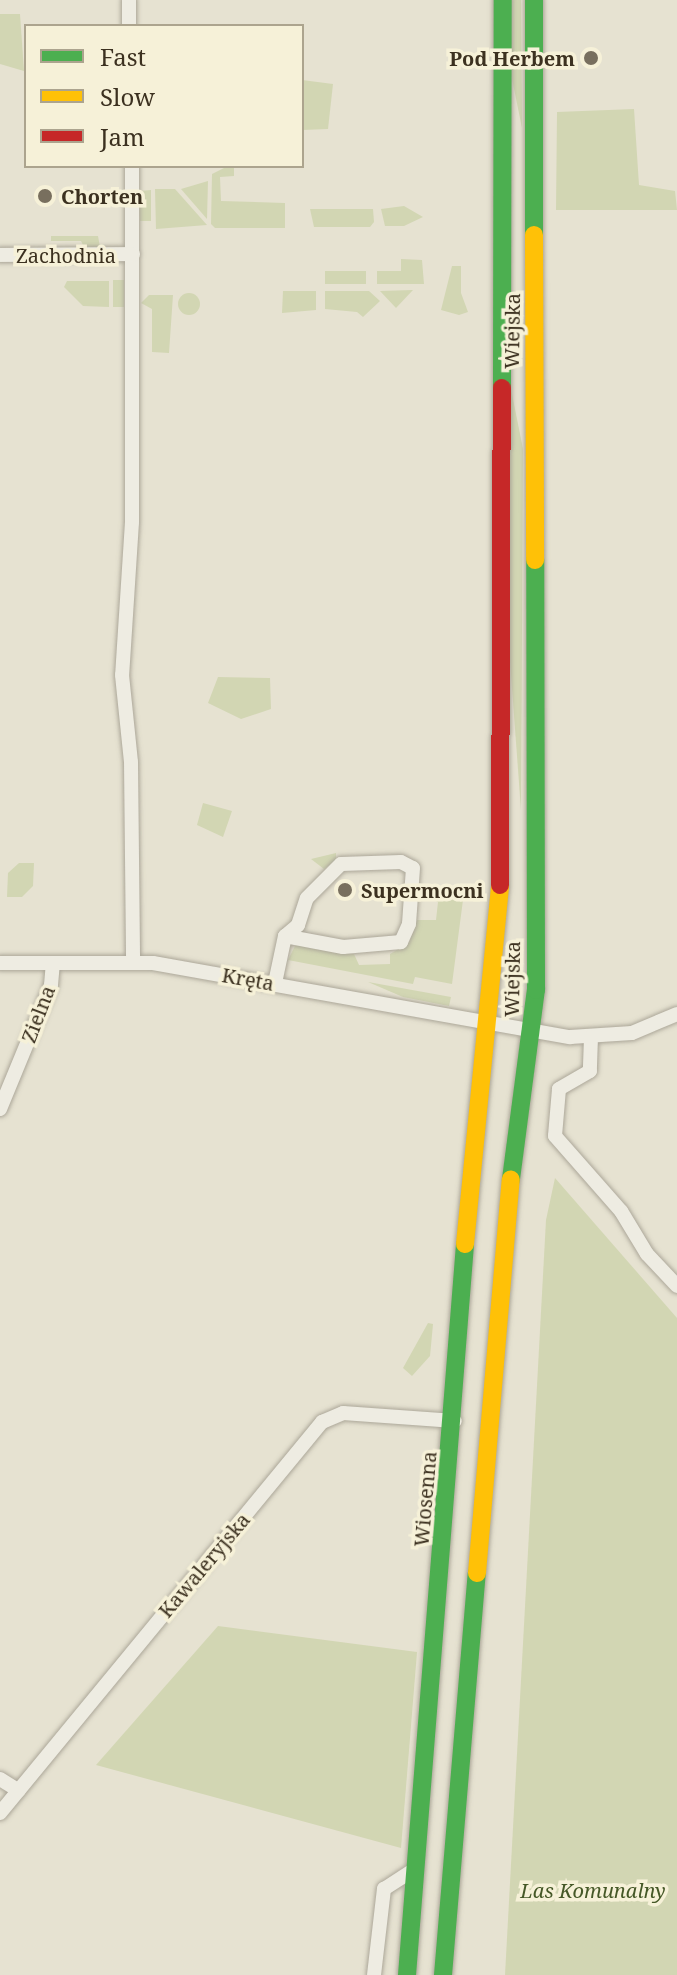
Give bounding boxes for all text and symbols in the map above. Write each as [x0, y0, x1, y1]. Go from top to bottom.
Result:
legend [24, 24, 304, 168]
text: Fast [100, 40, 146, 73]
place label: Pod Herbem [449, 46, 575, 70]
marker: Pod Herbem [582, 49, 600, 67]
text: Slow [100, 80, 155, 113]
text: Jam [100, 120, 145, 153]
place label: Chorten [61, 184, 143, 208]
marker: Chorten [36, 187, 54, 205]
street label: Zachodnia [16, 243, 116, 267]
street label: Wiejska [499, 293, 525, 369]
place label: Supermocni [361, 878, 484, 902]
marker: Supermocni [336, 881, 354, 899]
street label: Wiejska [499, 941, 525, 1017]
street label: Kręta [220, 963, 276, 995]
street label: Zielna [16, 982, 60, 1046]
street label: Wiosenna [409, 1450, 441, 1548]
street label: Kawaleryjska [153, 1508, 255, 1622]
park label: Las Komunalny [520, 1878, 666, 1902]

